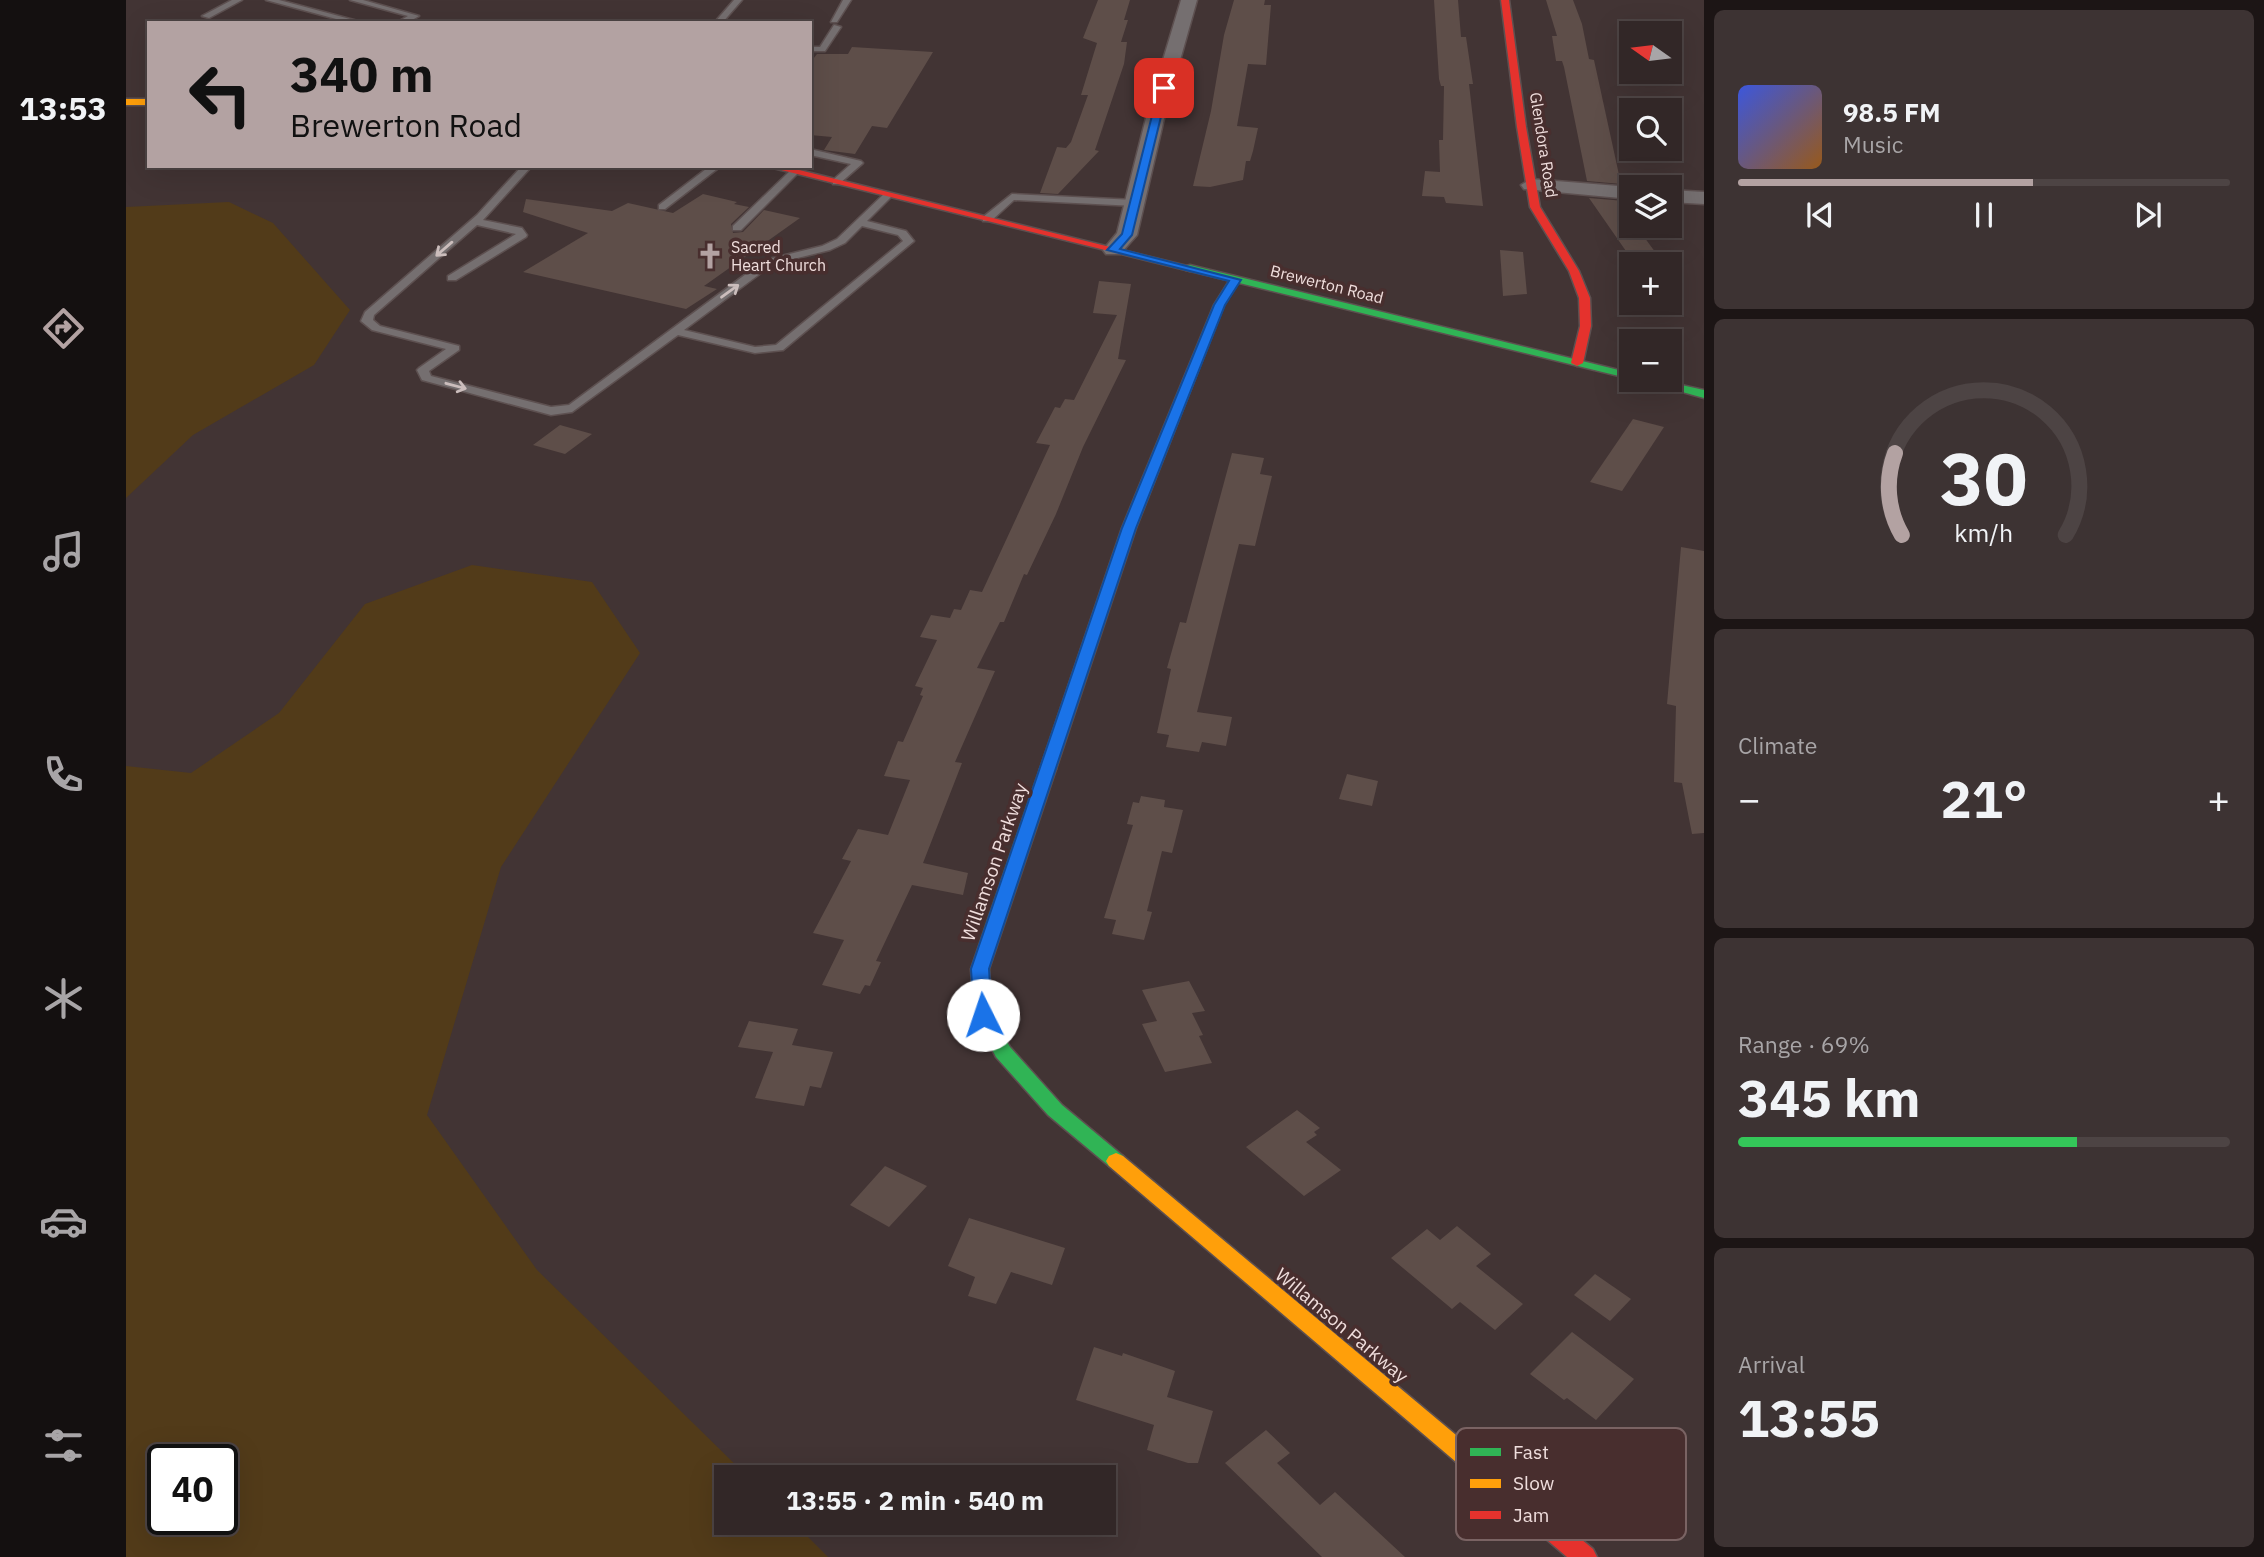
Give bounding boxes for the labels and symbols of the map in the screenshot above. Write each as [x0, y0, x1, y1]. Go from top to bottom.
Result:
north arrow [1619, 21, 1682, 84]
pin [1134, 58, 1194, 118]
street label: Glendora Road [1526, 91, 1562, 199]
place label: Sacred Heart Church [731, 237, 826, 275]
one-way arrow [435, 241, 453, 257]
church icon: Sacred Heart Church [695, 241, 725, 271]
street label: Brewerton Road [1268, 260, 1386, 308]
one-way arrow [720, 284, 739, 298]
one-way arrow [444, 380, 467, 393]
street label: Willamson Parkway [956, 779, 1033, 944]
position arrow [946, 978, 1020, 1052]
street label: Willamson Parkway [1271, 1262, 1414, 1388]
legend [1456, 1428, 1686, 1540]
text: Fast [1513, 1440, 1549, 1464]
speed limit sign: 40 [147, 1444, 238, 1535]
text: Slow [1513, 1471, 1554, 1495]
text: Jam [1513, 1503, 1549, 1527]

